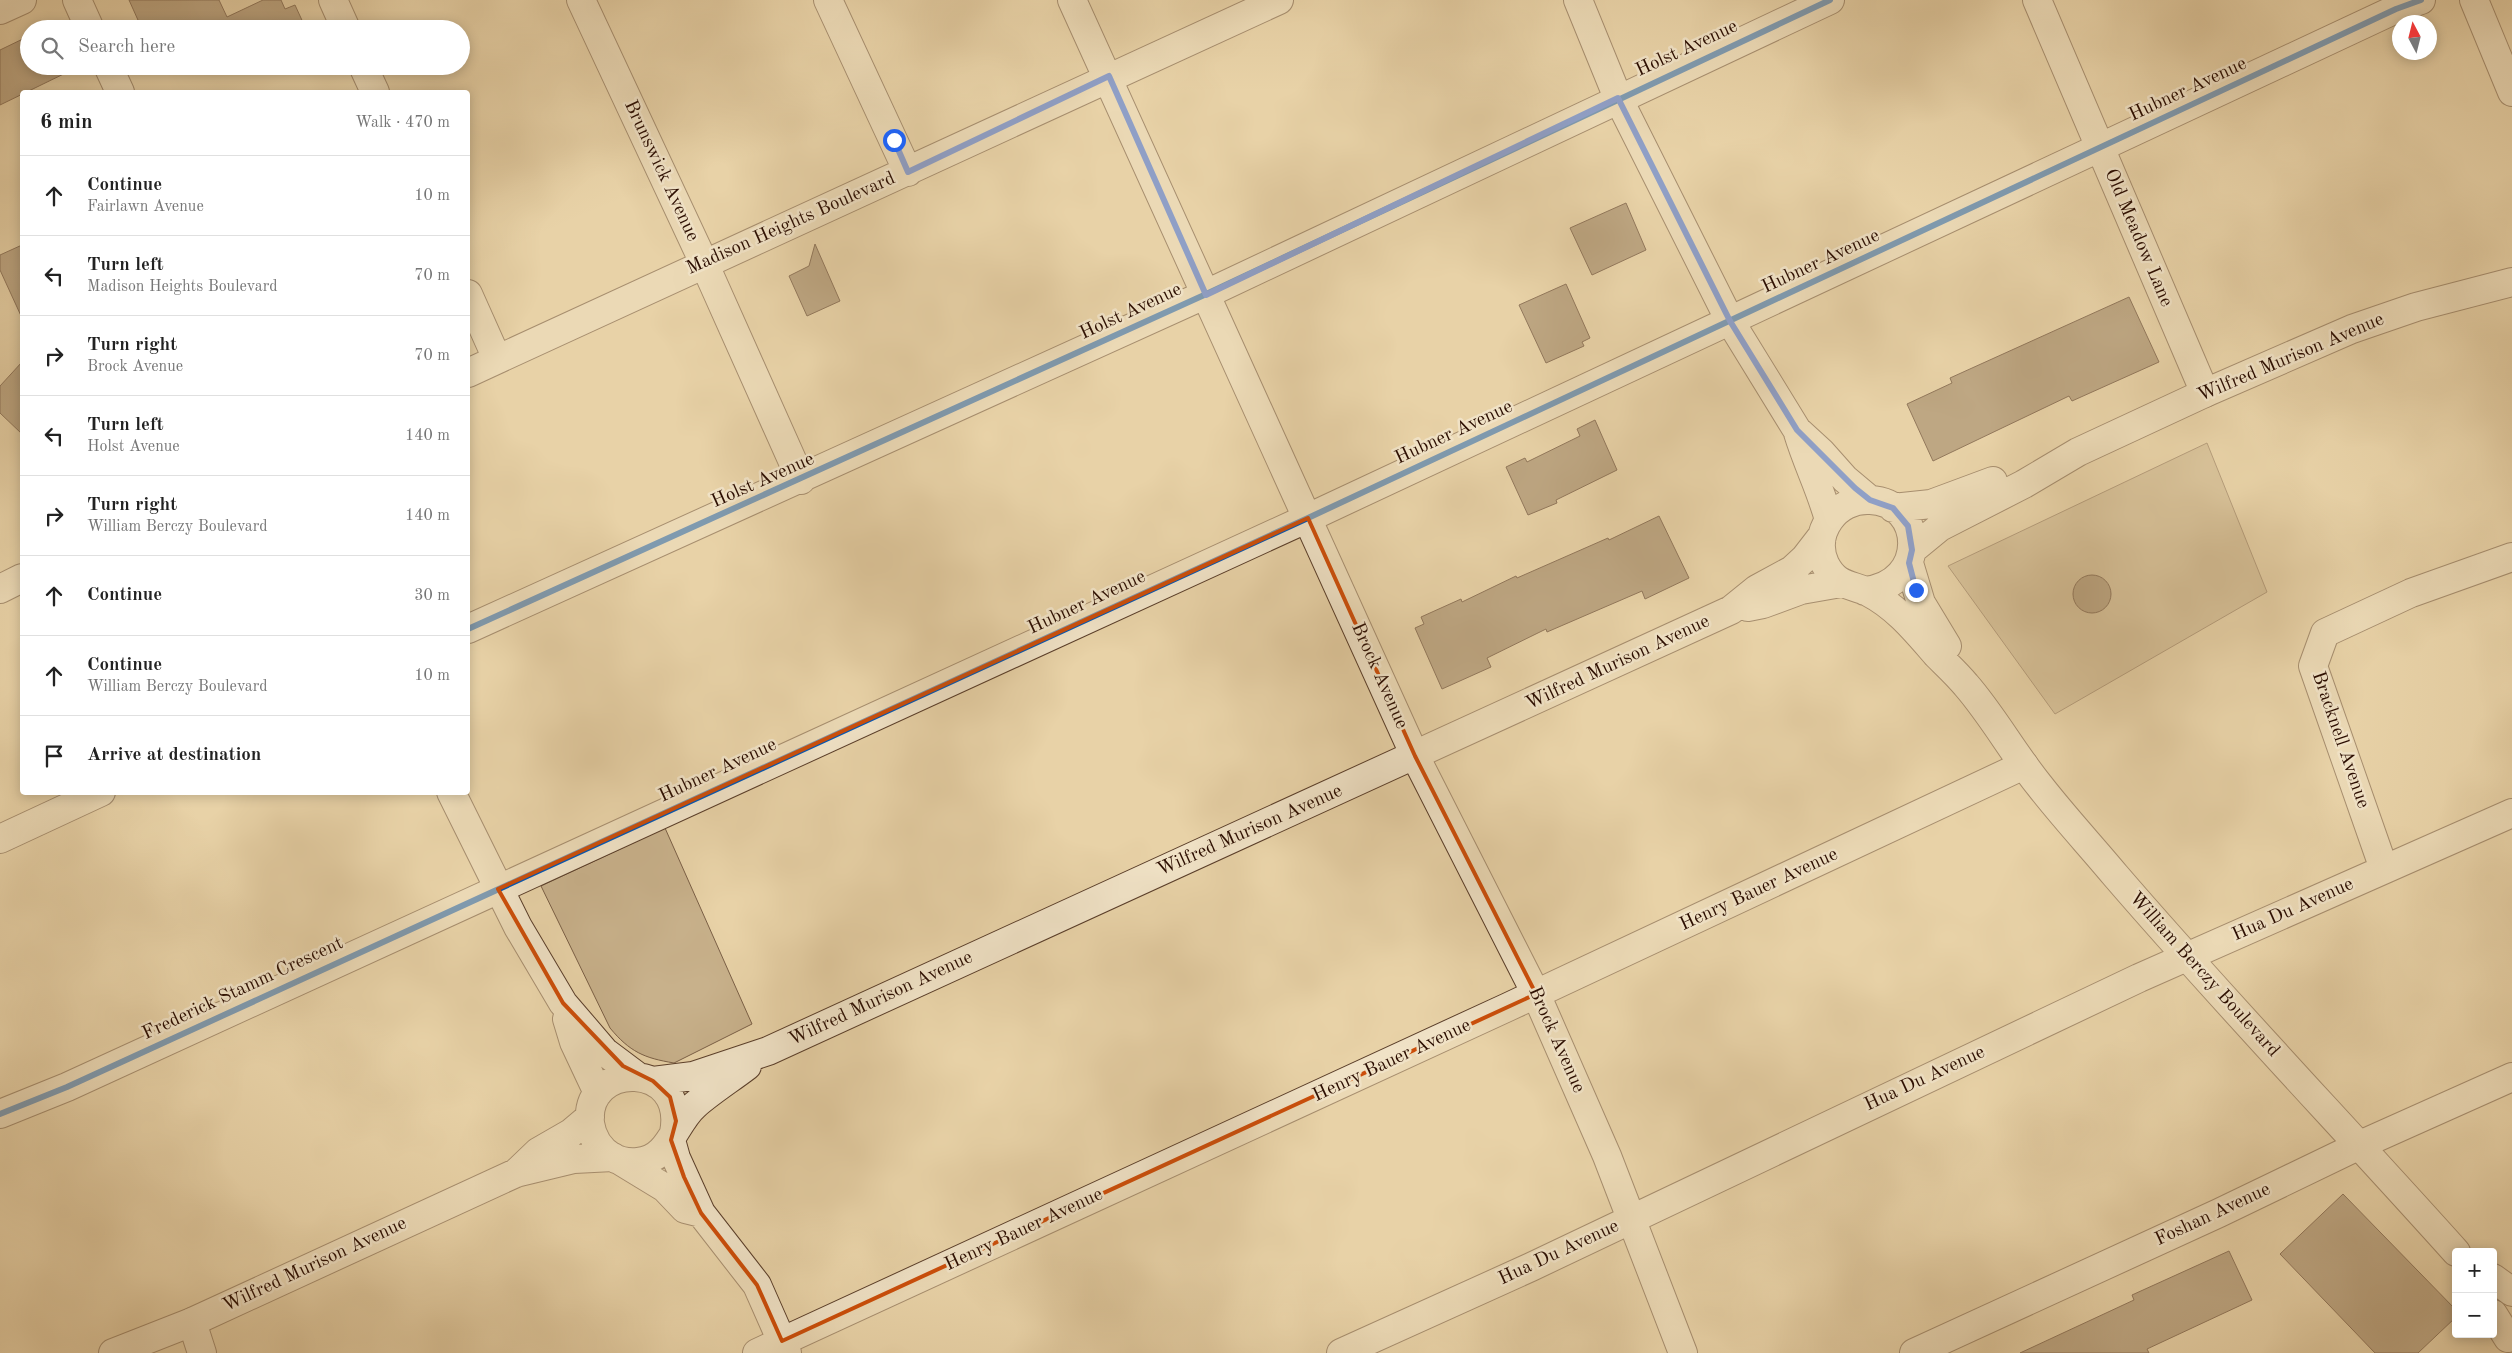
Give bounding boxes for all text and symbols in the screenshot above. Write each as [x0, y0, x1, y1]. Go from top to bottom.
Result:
north arrow [2392, 15, 2437, 60]
street label: Holst Avenue [1633, 17, 1741, 81]
search box [20, 20, 470, 75]
icon: search [38, 34, 66, 62]
text: Search here [78, 38, 175, 57]
street label: Hubner Avenue [2126, 54, 2250, 126]
street label: Brunswick Avenue [620, 98, 702, 244]
text: 6 min [40, 112, 93, 133]
text: Walk · 470 m [355, 115, 450, 131]
route start [883, 129, 906, 152]
street label: Old Meadow Lane [2100, 166, 2176, 310]
street label: Madison Heights Boulevard [684, 169, 898, 279]
text: Continue [87, 176, 162, 195]
icon: ahead [40, 182, 68, 210]
text: 10 m [414, 188, 450, 204]
text: Fairlawn Avenue [87, 199, 204, 215]
street label: Hubner Avenue [1759, 226, 1883, 298]
text: Turn left [87, 256, 164, 275]
icon: left [40, 262, 68, 290]
text: 70 m [414, 268, 450, 284]
text: Madison Heights Boulevard [87, 279, 278, 295]
street label: Holst Avenue [1077, 280, 1185, 344]
street label: Wilfred Murison Avenue [2195, 310, 2387, 406]
text: Turn right [87, 336, 177, 355]
icon: right [40, 342, 68, 370]
text: 70 m [414, 348, 450, 364]
text: Brock Avenue [87, 359, 183, 375]
street label: Hubner Avenue [1392, 397, 1516, 469]
text: Turn left [87, 416, 164, 435]
icon: left [40, 422, 68, 450]
text: 140 m [405, 428, 450, 444]
text: Holst Avenue [87, 439, 180, 455]
street label: Holst Avenue [709, 450, 817, 512]
text: Turn right [87, 496, 177, 515]
icon: right [40, 502, 68, 530]
text: 140 m [405, 508, 450, 524]
text: William Berczy Boulevard [87, 519, 268, 535]
street label: Hubner Avenue [1025, 567, 1149, 639]
route end [1905, 579, 1928, 602]
icon: ahead [40, 582, 68, 610]
text: Continue [87, 586, 162, 605]
text: 30 m [414, 588, 450, 604]
street label: Wilfred Murison Avenue [1523, 612, 1713, 714]
street label: Brock Avenue [1347, 620, 1411, 732]
text: Continue [87, 656, 162, 675]
icon: ahead [40, 662, 68, 690]
text: 10 m [414, 668, 450, 684]
street label: Bracknell Avenue [2308, 669, 2372, 811]
text: William Berczy Boulevard [87, 679, 268, 695]
street label: Hubner Avenue [656, 735, 780, 807]
icon: arrive [40, 742, 68, 770]
text: Arrive at destination [87, 746, 261, 765]
street label: Wilfred Murison Avenue [1155, 782, 1345, 880]
street label: Henry Bauer Avenue [1677, 845, 1841, 935]
street label: Hua Du Avenue [2230, 875, 2356, 945]
street label: William Berczy Boulevard [2125, 889, 2283, 1061]
street label: Frederick Stamm Crescent [140, 934, 346, 1044]
street label: Wilfred Murison Avenue [786, 948, 976, 1050]
street label: Brock Avenue [1524, 984, 1588, 1096]
street label: Henry Bauer Avenue [1310, 1016, 1474, 1106]
street label: Hua Du Avenue [1862, 1043, 1988, 1115]
street label: Foshan Avenue [2152, 1180, 2274, 1250]
street label: Henry Bauer Avenue [942, 1185, 1106, 1275]
street label: Wilfred Murison Avenue [220, 1214, 410, 1316]
street label: Hua Du Avenue [1496, 1217, 1622, 1289]
map controls [2452, 1248, 2497, 1338]
button: + [2452, 1248, 2497, 1293]
button: − [2452, 1293, 2497, 1338]

